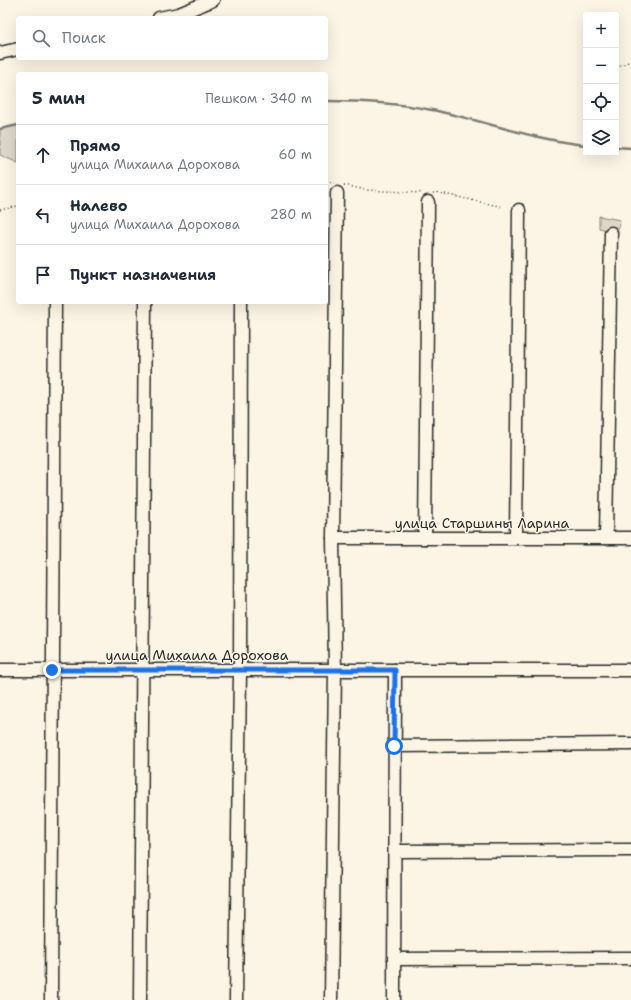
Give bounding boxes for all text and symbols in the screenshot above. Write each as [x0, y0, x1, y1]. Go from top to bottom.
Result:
map controls [583, 12, 619, 156]
button: + [583, 12, 619, 48]
search box [16, 16, 328, 60]
icon: search [30, 27, 52, 49]
text: Поиск [62, 28, 106, 48]
button: − [583, 48, 619, 84]
button: locate [583, 84, 619, 120]
text: 5 мин [32, 87, 85, 109]
text: Пешком · 340 m [205, 90, 312, 107]
button: layers [583, 120, 619, 156]
text: Прямо [70, 136, 120, 156]
icon: ahead [32, 144, 54, 166]
text: 60 m [279, 146, 312, 163]
text: улица Михаила Дорохова [70, 156, 240, 173]
text: Налево [70, 196, 128, 216]
icon: left [32, 204, 54, 226]
text: 280 m [270, 206, 312, 223]
text: улица Михаила Дорохова [70, 216, 240, 233]
icon: arrive [32, 264, 54, 286]
text: Пункт назначения [70, 265, 216, 285]
street label: улица Старшины Ларина [395, 514, 569, 532]
street label: улица Михаила Дорохова [106, 646, 289, 664]
route end [43, 661, 61, 679]
route start [385, 737, 403, 755]

